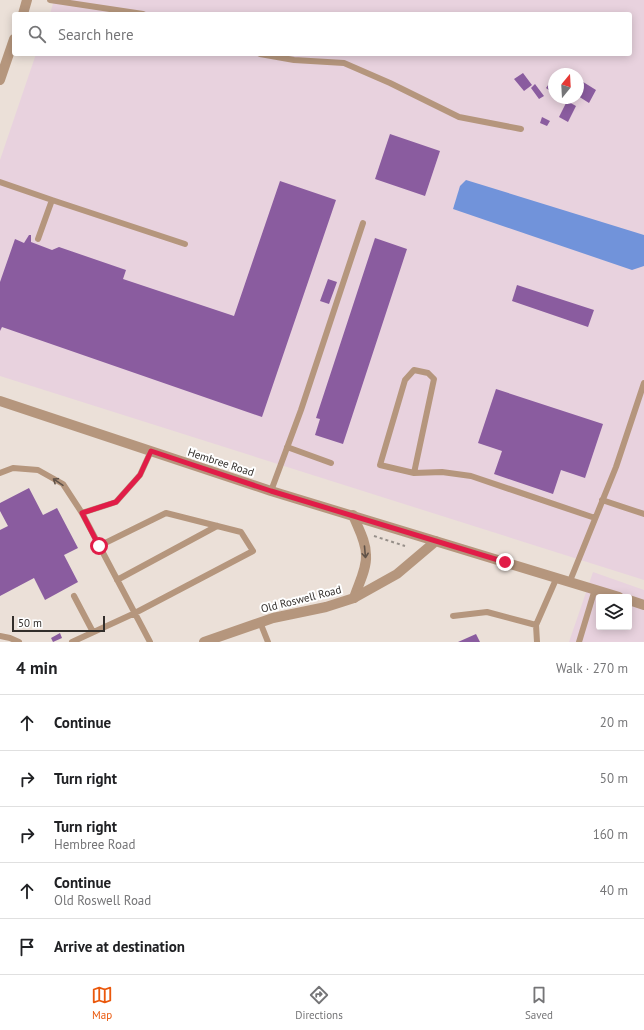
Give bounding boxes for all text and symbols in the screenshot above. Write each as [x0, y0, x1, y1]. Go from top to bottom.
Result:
search box [12, 12, 632, 56]
icon: search [26, 23, 48, 45]
text: Search here [58, 25, 134, 44]
north arrow [548, 68, 584, 104]
street label: Hembree Road [186, 445, 256, 479]
one-way arrow [53, 478, 64, 486]
route start [90, 537, 108, 555]
one-way arrow [362, 545, 369, 558]
route end [496, 553, 514, 571]
street label: Old Roswell Road [259, 582, 343, 616]
map controls [596, 594, 632, 630]
button: layers [596, 594, 632, 630]
scale bar [12, 614, 105, 633]
text: 50 m [18, 616, 42, 630]
text: 4 min [16, 657, 57, 679]
text: Walk · 270 m [556, 660, 628, 677]
icon: ahead [16, 712, 38, 734]
text: Continue [54, 713, 111, 732]
text: 20 m [600, 714, 628, 731]
icon: right [16, 768, 38, 790]
text: Turn right [54, 769, 117, 788]
text: 50 m [600, 770, 628, 787]
text: Turn right [54, 817, 117, 836]
icon: right [16, 824, 38, 846]
text: 160 m [593, 826, 628, 843]
text: Hembree Road [54, 836, 135, 853]
text: Continue [54, 873, 111, 892]
icon: ahead [16, 880, 38, 902]
text: 40 m [600, 882, 628, 899]
text: Old Roswell Road [54, 892, 151, 909]
icon: arrive [16, 936, 38, 958]
text: Arrive at destination [54, 937, 185, 956]
tab: Map [91, 984, 113, 1022]
tab: Directions [295, 984, 343, 1022]
tab: Saved [525, 984, 553, 1022]

